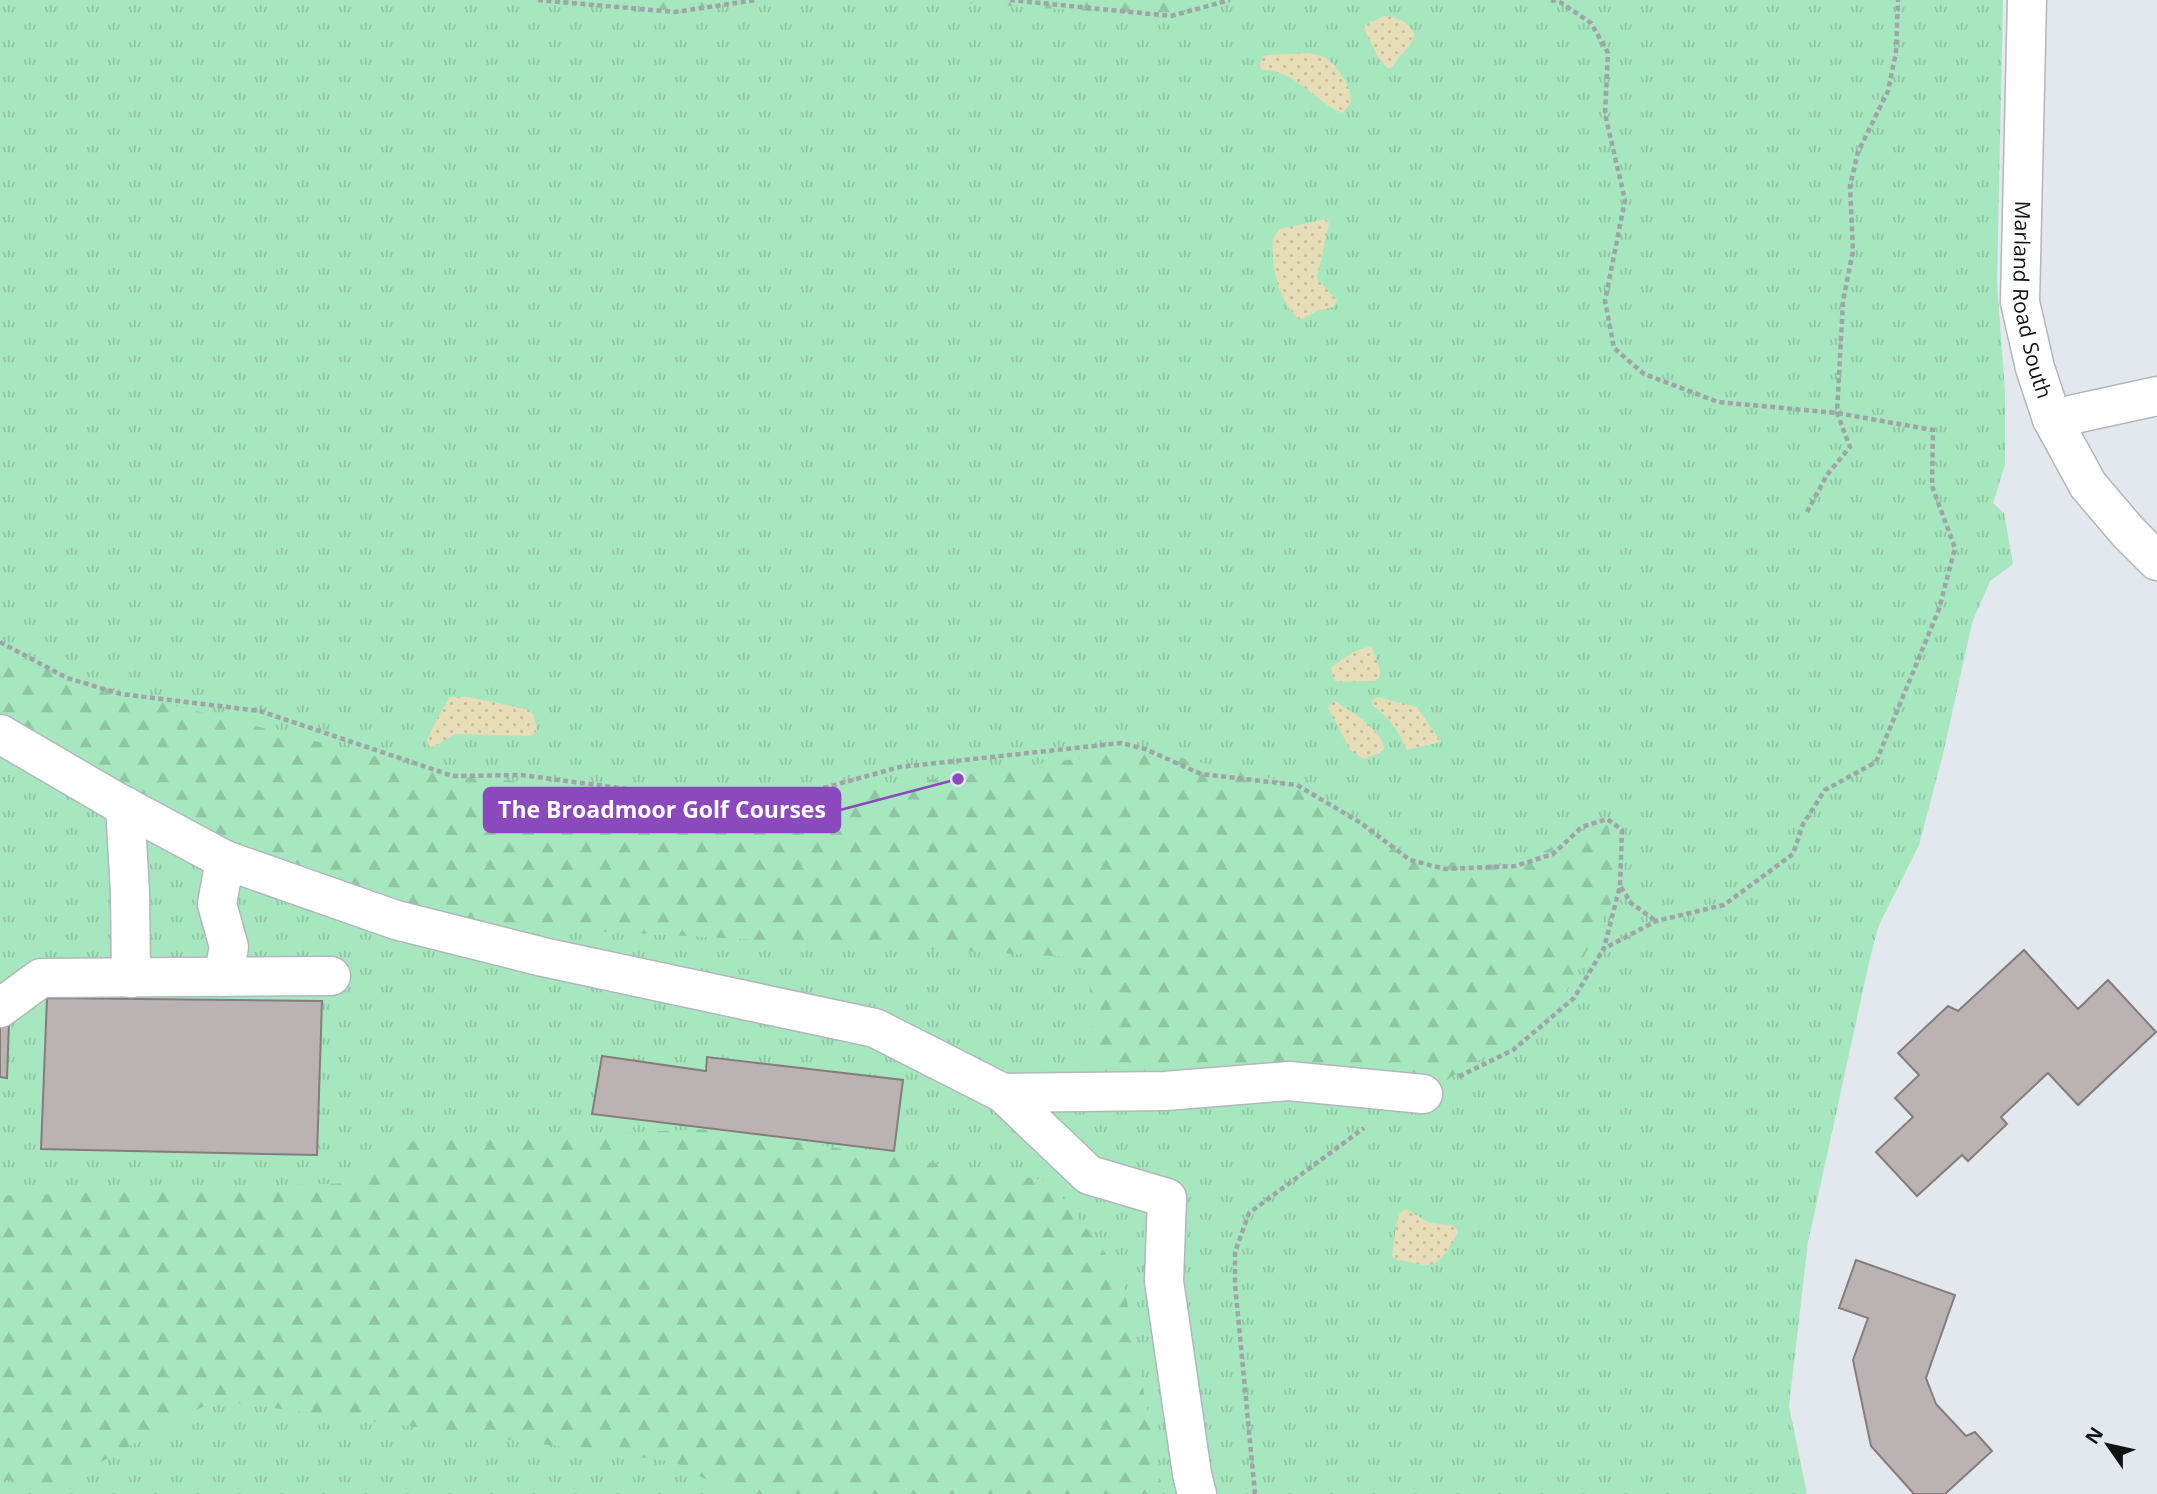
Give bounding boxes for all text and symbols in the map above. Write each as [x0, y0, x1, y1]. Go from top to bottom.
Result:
street label: Marland Road South [2007, 200, 2059, 402]
callout: The Broadmoor Golf Courses [484, 788, 840, 832]
text: The Broadmoor Golf Courses [498, 793, 826, 825]
north arrow [2073, 1410, 2143, 1480]
text: N [2079, 1422, 2109, 1449]

